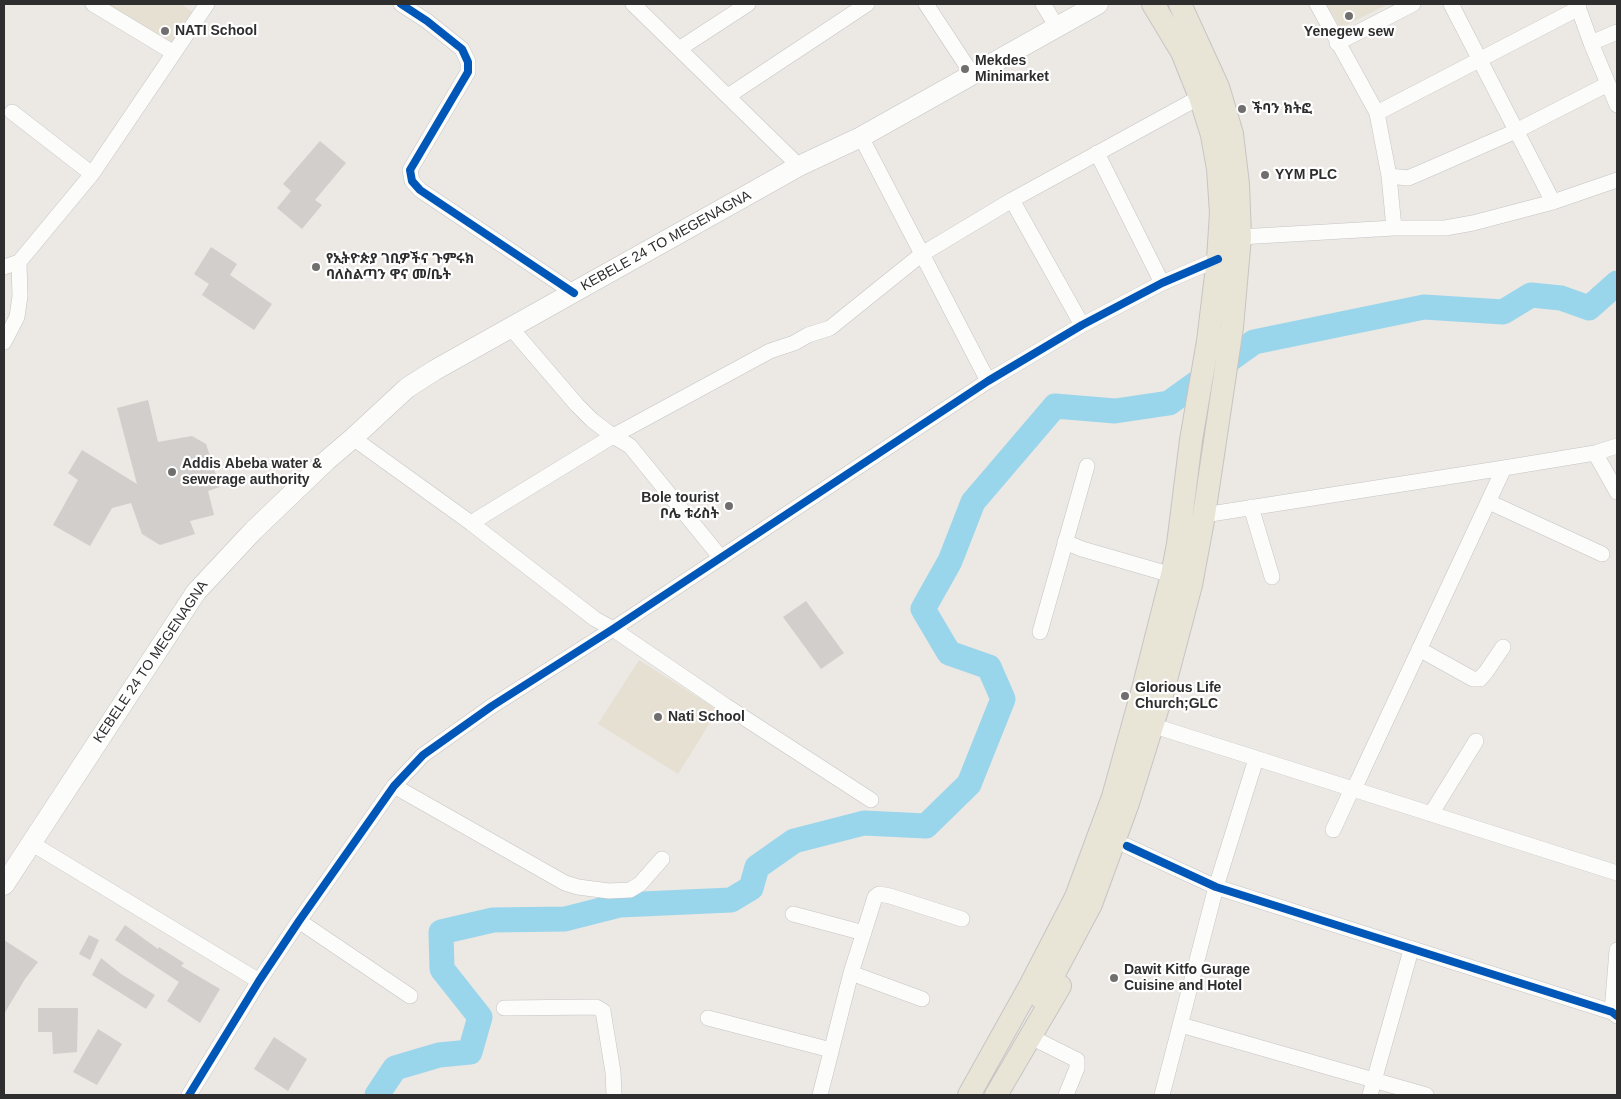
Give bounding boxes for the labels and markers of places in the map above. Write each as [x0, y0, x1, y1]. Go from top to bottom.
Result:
marker: Yenegew sew [1343, 10, 1355, 22]
place label: NATI School [175, 23, 257, 39]
place label: Yenegew sew [1304, 24, 1394, 40]
marker: NATI School [159, 25, 171, 37]
place label: Mekdes Minimarket [975, 53, 1049, 85]
marker: Mekdes Minimarket [959, 63, 971, 75]
place label: ችባን ክትፎ [1252, 101, 1312, 117]
marker: ችባን ክትፎ [1236, 103, 1248, 115]
place label: YYM PLC [1275, 167, 1337, 183]
marker: YYM PLC [1259, 169, 1271, 181]
place label: የኢትዮጵያ ገቢዎችና ጉምሩክ ባለስልጣን ዋና መ/ቤት [326, 251, 474, 284]
marker: የኢትዮጵያ ገቢዎችና ጉምሩክ ባለስልጣን ዋና መ/ቤት [310, 261, 322, 273]
place label: Addis Abeba water & sewerage authority [182, 456, 322, 488]
marker: Addis Abeba water & sewerage authority [166, 466, 178, 478]
place label: Bole tourist ቦሌ ቱሪስት [641, 490, 719, 522]
marker: Bole tourist ቦሌ ቱሪስት [723, 500, 735, 512]
place label: Glorious Life Church;GLC [1135, 680, 1221, 712]
marker: Glorious Life Church;GLC [1119, 690, 1131, 702]
place label: Nati School [668, 709, 745, 725]
marker: Nati School [652, 711, 664, 723]
place label: Dawit Kitfo Gurage Cuisine and Hotel [1124, 962, 1250, 994]
marker: Dawit Kitfo Gurage Cuisine and Hotel [1108, 972, 1120, 984]

